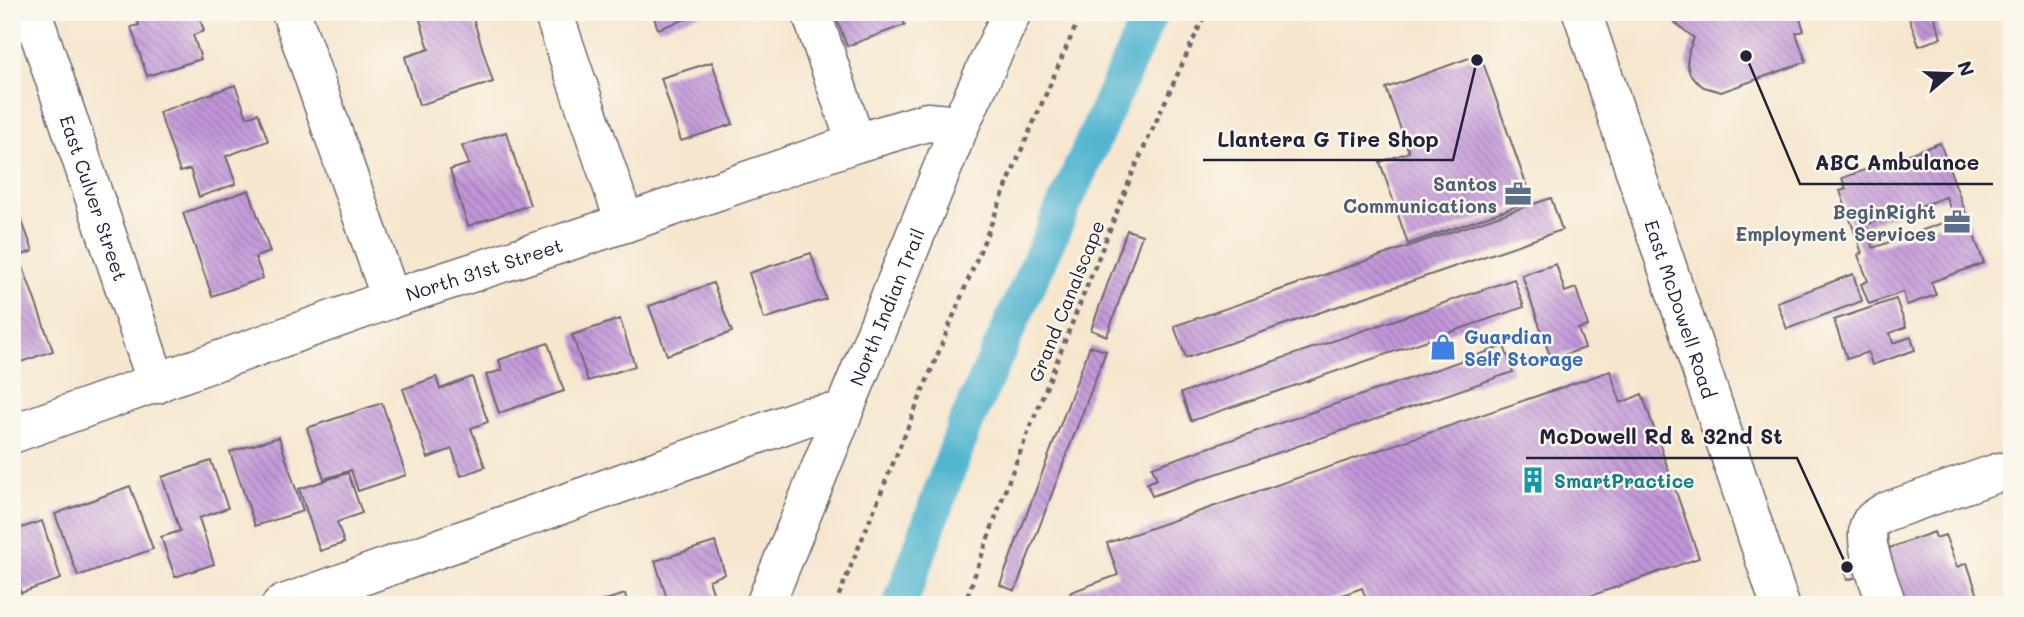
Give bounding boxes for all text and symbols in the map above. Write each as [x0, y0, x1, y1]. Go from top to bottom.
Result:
north arrow [1916, 38, 1986, 108]
text: N [1952, 57, 1981, 79]
street label: East Culver Street [55, 112, 134, 284]
callout: Llantera G Tire Shop [1203, 118, 1453, 160]
text: Llantera G Tire Shop [1217, 125, 1439, 152]
callout: ABC Ambulance [1800, 142, 1993, 184]
text: ABC Ambulance [1815, 148, 1979, 175]
place label: Santos Communications [1343, 171, 1497, 218]
office icon: Santos Communications [1503, 179, 1533, 209]
place label: BeginRight Employment Services [1735, 199, 1936, 246]
office icon: BeginRight Employment Services [1942, 207, 1972, 237]
street label: Grand Canalscape [1022, 216, 1110, 386]
street label: East McDowell Road [1640, 216, 1723, 401]
street label: North Indian Trail [843, 224, 929, 389]
street label: North 31st Street [402, 232, 566, 306]
place label: Guardian Self Storage [1464, 324, 1583, 371]
shop icon: Guardian Self Storage [1428, 332, 1458, 362]
callout: McDowell Rd & 32nd St [1526, 416, 1797, 458]
text: McDowell Rd & 32nd St [1539, 422, 1783, 449]
building icon: SmartPractice [1518, 465, 1548, 495]
place label: SmartPractice [1554, 468, 1694, 493]

